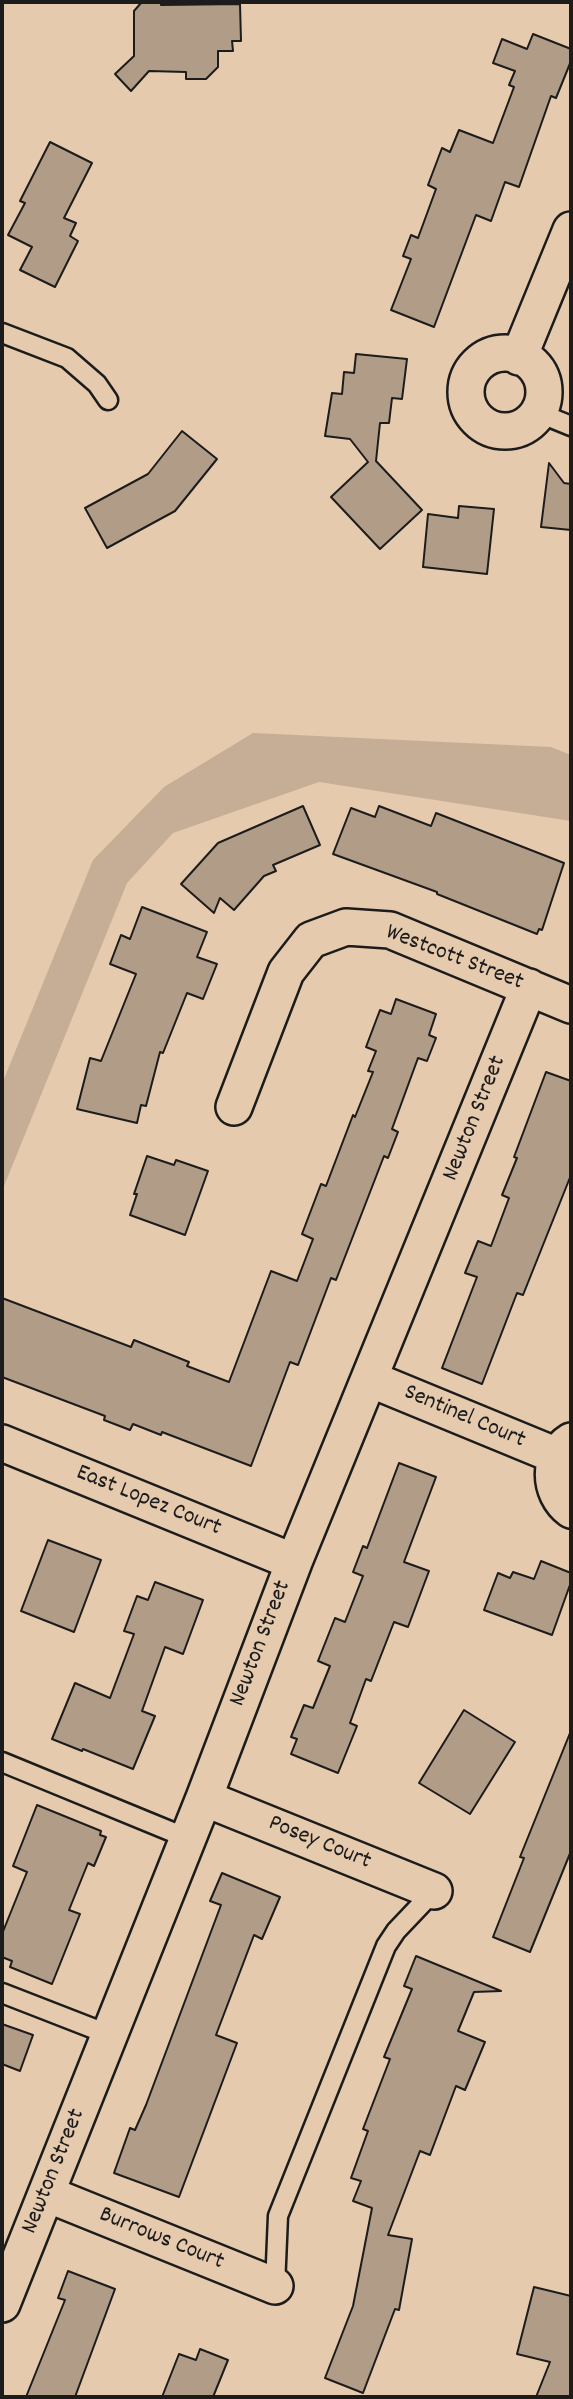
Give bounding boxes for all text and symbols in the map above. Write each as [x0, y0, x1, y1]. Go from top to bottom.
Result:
street label: Westcott Street [381, 920, 527, 998]
street label: Newton Street [438, 1052, 514, 1186]
street label: Sentinel Court [399, 1380, 529, 1456]
street label: East Lopez Court [71, 1460, 225, 1544]
street label: Newton Street [225, 1577, 299, 1711]
street label: Posey Court [263, 1810, 375, 1878]
street label: Newton Street [17, 2105, 93, 2239]
street label: Burrows Court [94, 2202, 228, 2278]

